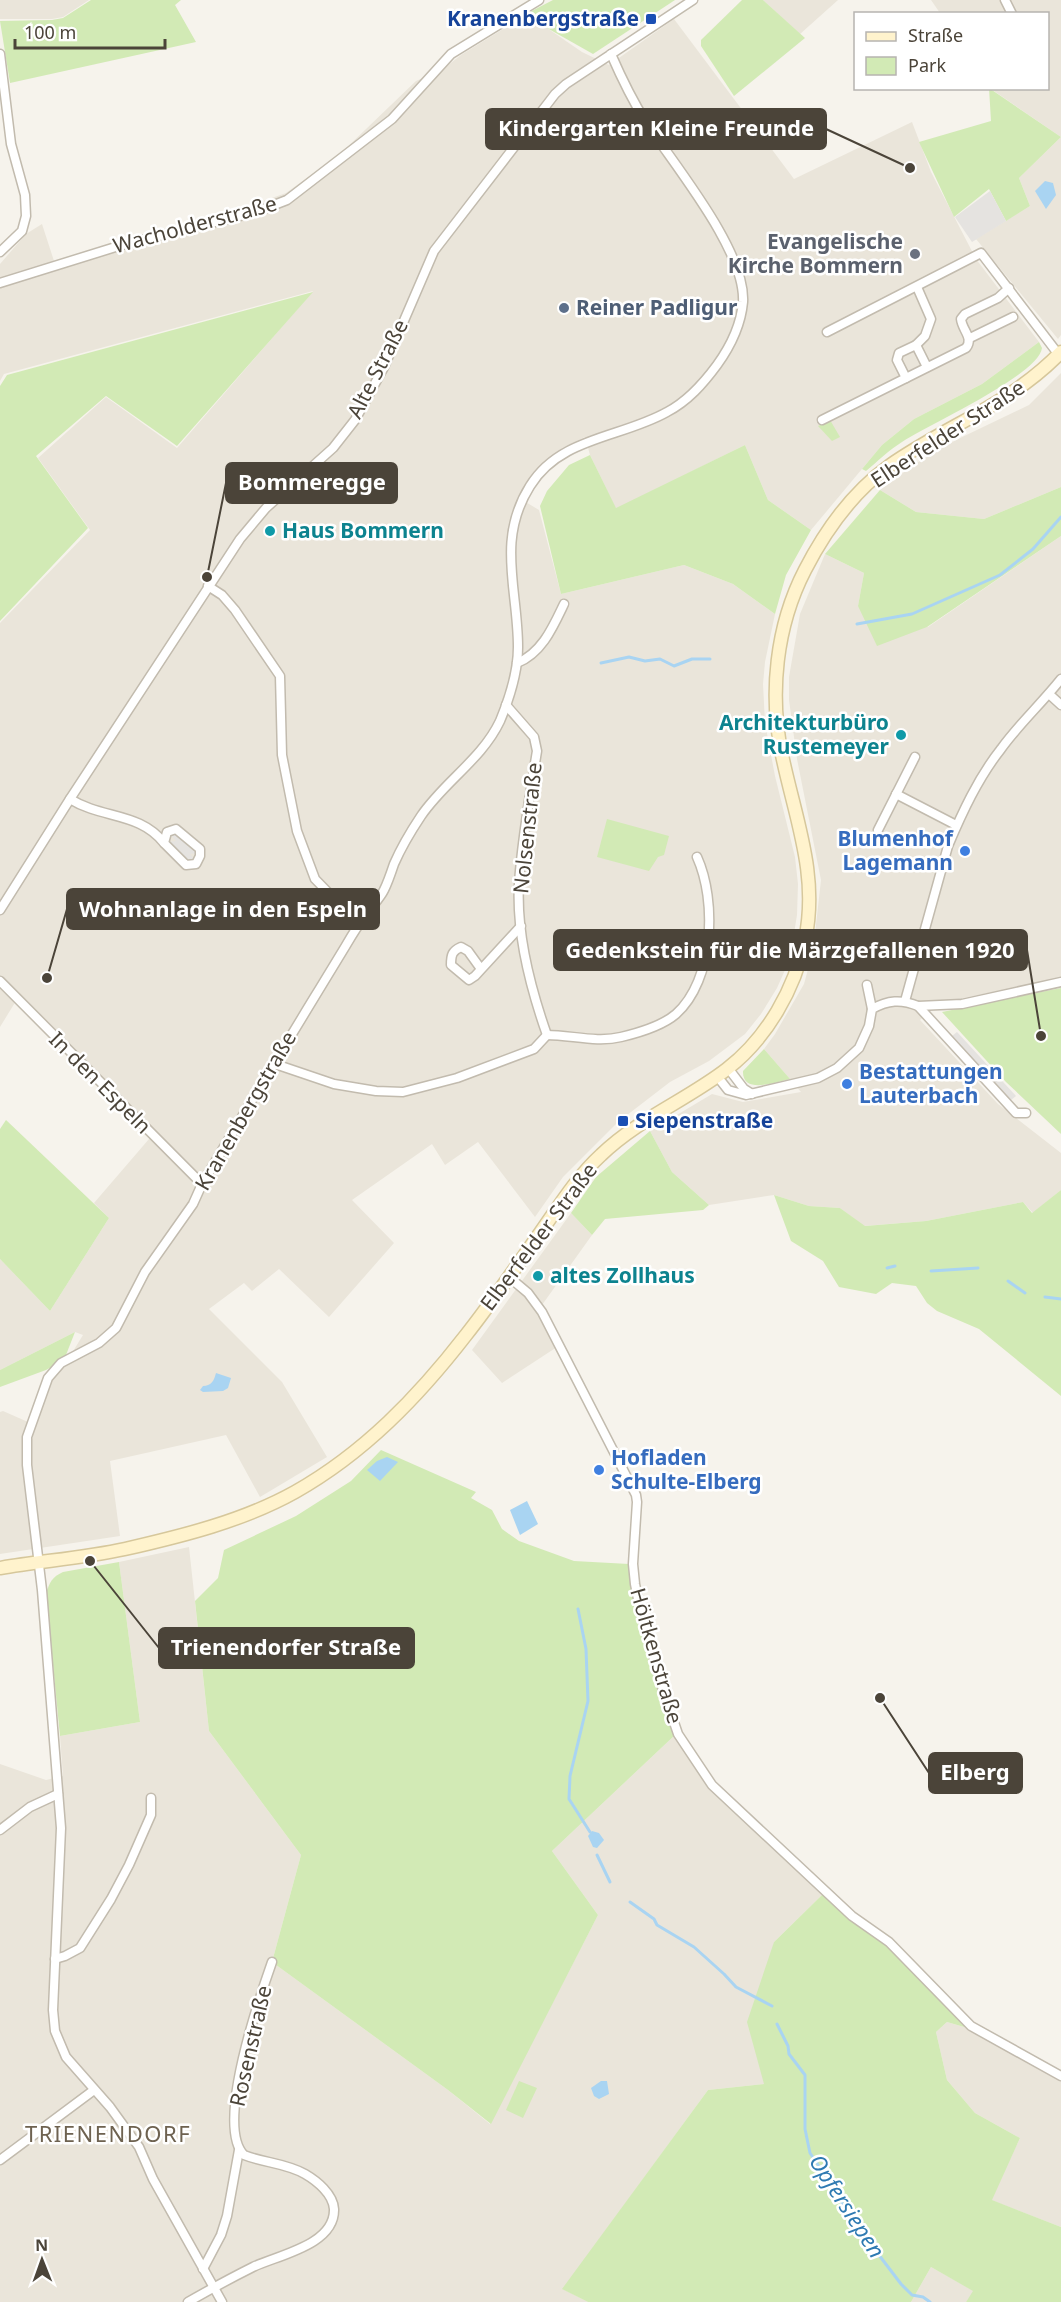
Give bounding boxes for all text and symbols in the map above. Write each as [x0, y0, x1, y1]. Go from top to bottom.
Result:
place label: Kranenbergstraße [447, 4, 639, 32]
scale bar [15, 12, 165, 50]
marker: Kranenbergstraße [644, 12, 658, 26]
legend [854, 12, 1049, 90]
text: 100 m [24, 20, 76, 44]
text: Straße [908, 23, 963, 47]
text: Park [908, 53, 946, 77]
callout: Kindergarten Kleine Freunde [486, 109, 826, 149]
text: Kindergarten Kleine Freunde [498, 112, 814, 142]
street label: Wacholderstraße [110, 189, 280, 259]
place label: Evangelische Kirche Bommern [728, 227, 903, 279]
marker: Evangelische Kirche Bommern [908, 247, 922, 261]
place label: Reiner Padligur [576, 293, 738, 321]
marker: Reiner Padligur [557, 301, 571, 315]
street label: Alte Straße [340, 314, 414, 423]
street label: Elberfelder Straße [865, 373, 1030, 493]
callout: Bommeregge [226, 463, 397, 503]
text: Bommeregge [238, 466, 386, 496]
place label: Haus Bommern [282, 516, 444, 544]
marker: Haus Bommern [263, 524, 277, 538]
place label: Architekturbüro Rustemeyer [719, 708, 890, 760]
marker: Architekturbüro Rustemeyer [894, 728, 908, 742]
street label: Nolsenstraße [506, 761, 548, 895]
place label: Blumenhof Lagemann [838, 824, 955, 876]
marker: Blumenhof Lagemann [958, 844, 972, 858]
callout: Wohnanlage in den Espeln [67, 889, 379, 929]
text: Wohnanlage in den Espeln [79, 893, 367, 923]
callout: Gedenkstein für die Märzgefallenen 1920 [554, 930, 1027, 970]
text: Gedenkstein für die Märzgefallenen 1920 [565, 934, 1015, 964]
street label: In den Espeln [44, 1025, 158, 1139]
street label: Kranenbergstraße [188, 1026, 302, 1195]
place label: Bestattungen Lauterbach [859, 1057, 1003, 1109]
marker: Bestattungen Lauterbach [840, 1077, 854, 1091]
place label: Siepenstraße [635, 1106, 773, 1134]
marker: Siepenstraße [616, 1114, 630, 1128]
street label: Elberfelder Straße [473, 1157, 603, 1316]
place label: altes Zollhaus [550, 1261, 695, 1289]
marker: altes Zollhaus [531, 1269, 545, 1283]
place label: Hofladen Schulte-Elberg [611, 1443, 762, 1495]
marker: Hofladen Schulte-Elberg [592, 1463, 606, 1477]
street label: Höltkenstraße [624, 1585, 690, 1727]
callout: Trienendorfer Straße [159, 1628, 414, 1668]
text: Trienendorfer Straße [171, 1631, 401, 1661]
callout: Elberg [929, 1753, 1022, 1793]
text: Elberg [940, 1756, 1010, 1786]
street label: Rosenstraße [223, 1982, 278, 2109]
district label: TRIENENDORF [25, 2118, 191, 2148]
water label: Opfersiepen [803, 2148, 893, 2263]
north arrow [12, 2230, 72, 2290]
text: N [35, 2234, 48, 2256]

